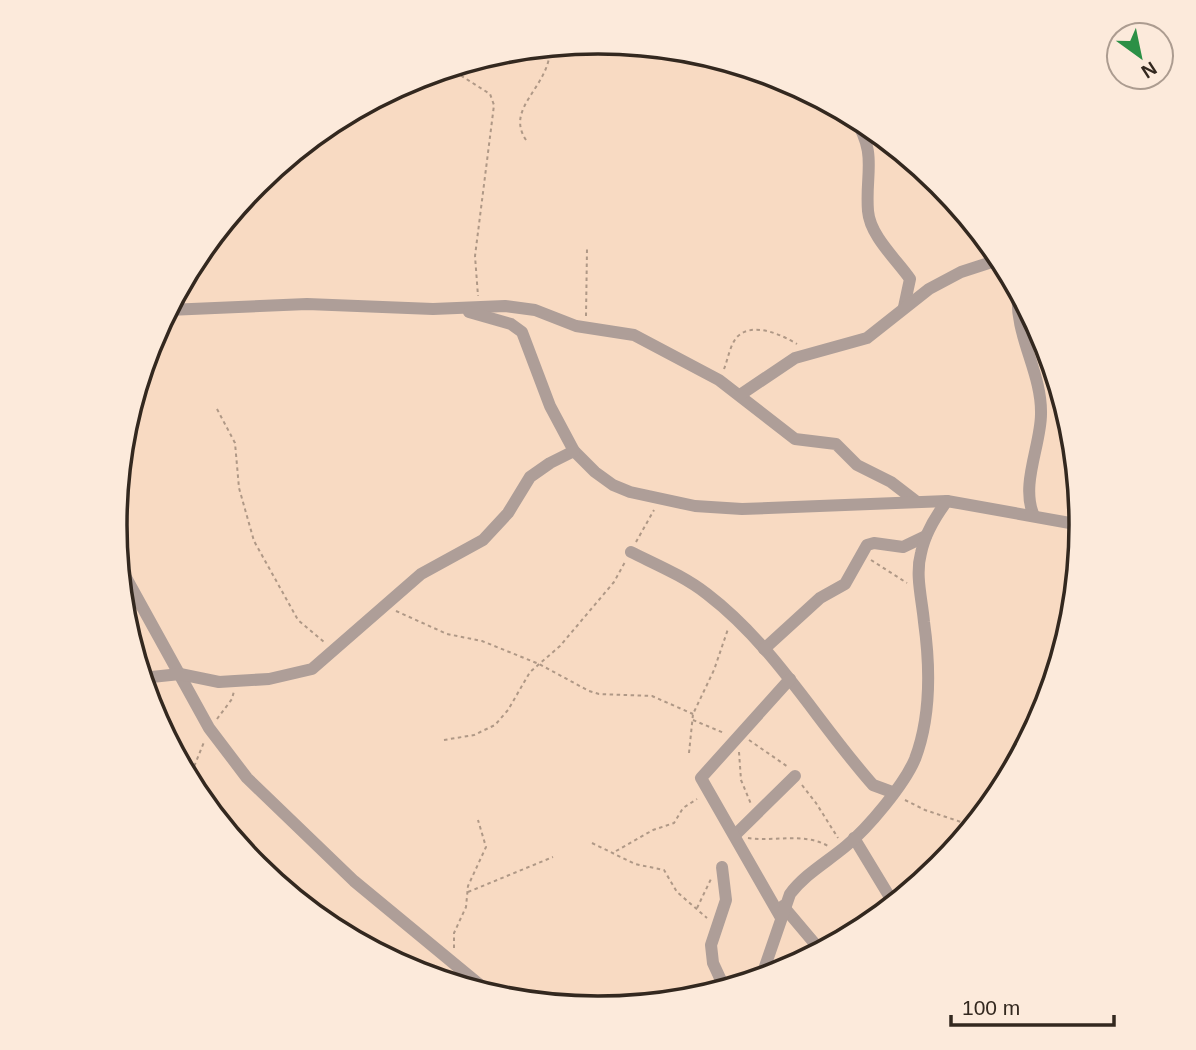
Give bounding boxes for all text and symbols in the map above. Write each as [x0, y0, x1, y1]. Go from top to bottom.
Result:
north arrow [1105, 21, 1175, 91]
text: N [1138, 57, 1160, 82]
scale bar [951, 984, 1114, 1028]
text: 100 m [962, 996, 1020, 1019]

